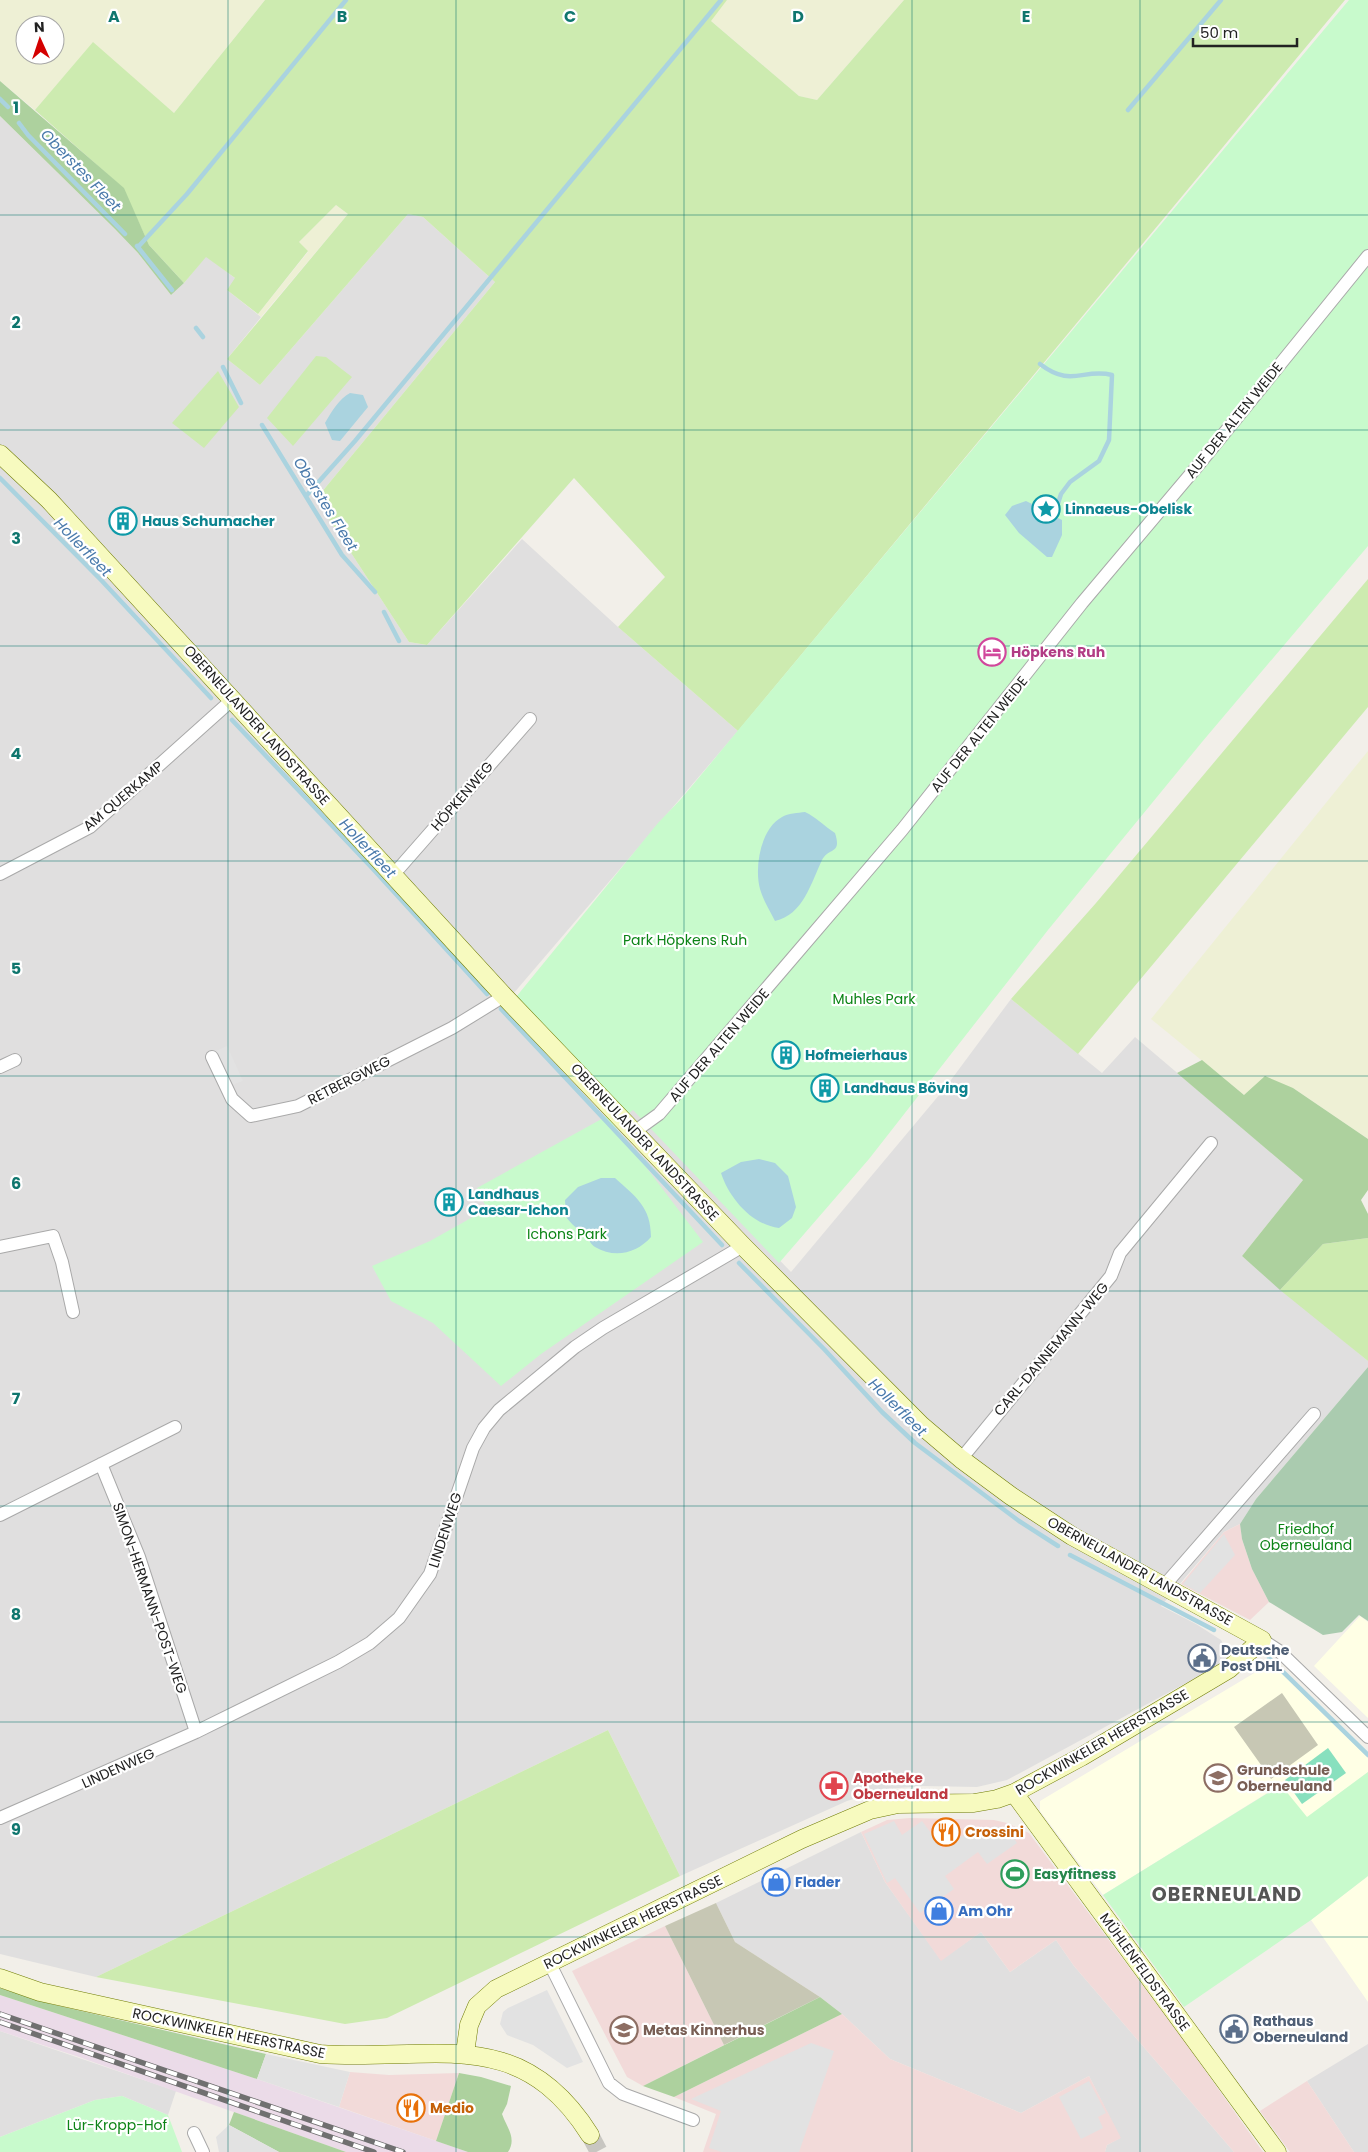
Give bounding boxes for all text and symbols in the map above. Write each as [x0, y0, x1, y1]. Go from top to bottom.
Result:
text: A [108, 5, 120, 28]
text: B [337, 5, 347, 28]
text: C [564, 5, 576, 28]
text: D [792, 5, 804, 28]
text: E [1022, 5, 1030, 28]
north arrow [15, 15, 65, 65]
scale bar [1193, 15, 1297, 47]
text: N [34, 17, 45, 37]
text: 50 m [1200, 22, 1238, 43]
text: 1 [13, 96, 19, 119]
water label: Oberstes Fleet [36, 124, 126, 216]
text: 2 [11, 311, 21, 334]
street label: AUF DER ALTEN WEIDE [1181, 358, 1287, 482]
water label: Oberstes Fleet [289, 453, 364, 555]
place icon: Linnaeus-Obelisk [1031, 494, 1061, 524]
place label: Linnaeus-Obelisk [1065, 499, 1192, 519]
building icon: Haus Schumacher [108, 506, 138, 536]
place label: Haus Schumacher [142, 511, 275, 531]
water label: Hollerfleet [49, 513, 117, 582]
text: 3 [11, 527, 21, 550]
hotel icon: Höpkens Ruh [977, 637, 1007, 667]
street label: OBERNEULANDER LANDSTRASSE [180, 641, 334, 809]
place label: Höpkens Ruh [1011, 642, 1105, 662]
street label: AUF DER ALTEN WEIDE [926, 672, 1032, 796]
text: 4 [11, 742, 22, 765]
street label: AM QUERKAMP [79, 756, 167, 836]
street label: HÖPKENWEG [426, 757, 498, 835]
water label: Hollerfleet [335, 813, 402, 883]
park label: Park Höpkens Ruh [623, 930, 747, 950]
text: 5 [11, 957, 21, 980]
street label: AUF DER ALTEN WEIDE [664, 984, 774, 1106]
park label: Muhles Park [832, 989, 916, 1009]
building icon: Hofmeierhaus [771, 1040, 801, 1070]
place label: Hofmeierhaus [805, 1045, 908, 1065]
street label: RETBERGWEG [304, 1051, 394, 1109]
street label: OBERNEULANDER LANDSTRASSE [566, 1059, 724, 1225]
building icon: Landhaus Böving [810, 1073, 840, 1103]
place label: Landhaus Böving [844, 1078, 968, 1098]
text: 6 [11, 1172, 21, 1195]
place label: Landhaus Caesar-Ichon [468, 1184, 569, 1220]
building icon: Landhaus Caesar-Ichon [434, 1187, 464, 1217]
park label: Ichons Park [527, 1224, 608, 1244]
street label: CARL-DANNEMANN-WEG [989, 1278, 1113, 1420]
water label: Hollerfleet [864, 1373, 932, 1441]
text: 7 [12, 1387, 21, 1410]
street label: LINDENWEG [423, 1490, 467, 1570]
street label: SIMON-HERMANN-POST-WEG [108, 1500, 192, 1696]
street label: OBERNEULANDER LANDSTRASSE [1044, 1512, 1236, 1630]
park label: Friedhof Oberneuland [1260, 1519, 1352, 1555]
text: 8 [11, 1603, 21, 1626]
place label: Deutsche Post DHL [1221, 1640, 1290, 1676]
public building icon: Deutsche Post DHL [1187, 1643, 1217, 1673]
street label: ROCKWINKELER HEERSTRASSE [1012, 1684, 1192, 1800]
street label: LINDENWEG [78, 1743, 158, 1793]
place label: Grundschule Oberneuland [1237, 1760, 1332, 1796]
school or university icon: Grundschule Oberneuland [1203, 1763, 1233, 1793]
place label: Apotheke Oberneuland [853, 1768, 948, 1804]
pharmacy icon: Apotheke Oberneuland [819, 1771, 849, 1801]
restaurant icon: Crossini [931, 1817, 961, 1847]
text: 9 [11, 1818, 21, 1841]
place label: Crossini [965, 1822, 1024, 1842]
sports icon: Easyfitness [1000, 1859, 1030, 1889]
place label: Easyfitness [1034, 1864, 1116, 1884]
shop icon: Flader [761, 1867, 791, 1897]
street label: ROCKWINKELER HEERSTRASSE [540, 1870, 726, 1974]
place label: Flader [795, 1872, 840, 1892]
district label: OBERNEULAND [1152, 1881, 1302, 1908]
shop icon: Am Ohr [924, 1896, 954, 1926]
place label: Am Ohr [958, 1901, 1013, 1921]
street label: MÜHLENFELDSTRASSE [1095, 1909, 1195, 2035]
street label: ROCKWINKELER HEERSTRASSE [131, 2003, 327, 2063]
place label: Rathaus Oberneuland [1253, 2011, 1348, 2047]
public building icon: Rathaus Oberneuland [1219, 2014, 1249, 2044]
school or university icon: Metas Kinnerhus [609, 2015, 639, 2045]
place label: Metas Kinnerhus [643, 2020, 765, 2040]
restaurant icon: Medio [396, 2093, 426, 2123]
place label: Medio [430, 2098, 474, 2118]
park label: Lür-Kropp-Hof [67, 2115, 168, 2135]

